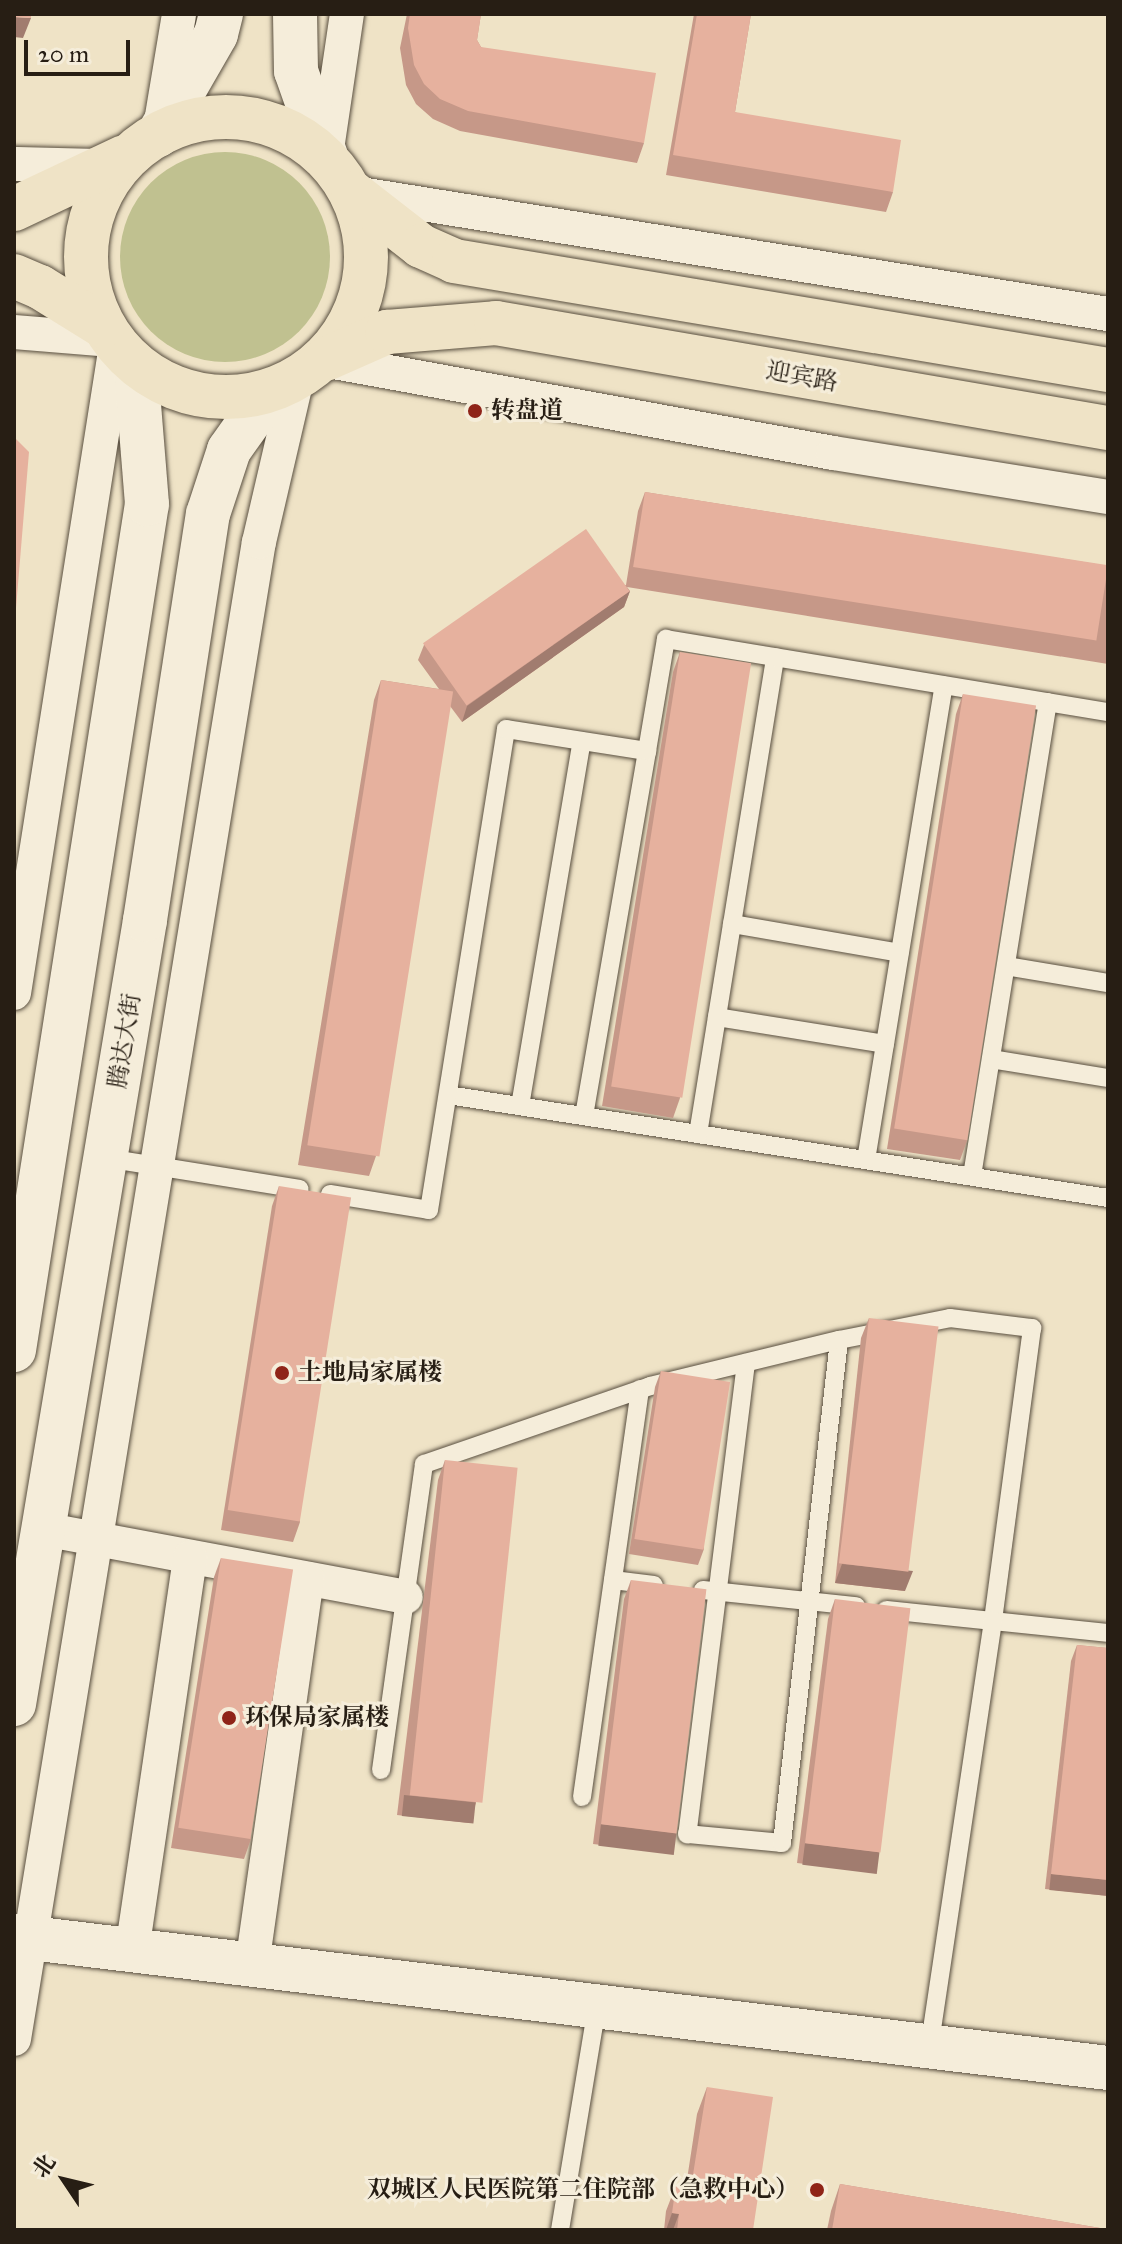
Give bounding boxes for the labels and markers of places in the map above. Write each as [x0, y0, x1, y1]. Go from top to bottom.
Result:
place label: 转盘道 [491, 397, 563, 425]
marker: 转盘道 [466, 402, 484, 420]
place label: 土地局家属楼 [298, 1359, 442, 1387]
marker: 土地局家属楼 [273, 1364, 291, 1382]
place label: 环保局家属楼 [245, 1704, 389, 1732]
marker: 环保局家属楼 [220, 1709, 238, 1727]
place label: 双城区人民医院第二住院部（急救中心） [367, 2176, 799, 2204]
marker: 双城区人民医院第二住院部（急救中心） [806, 2179, 828, 2201]

